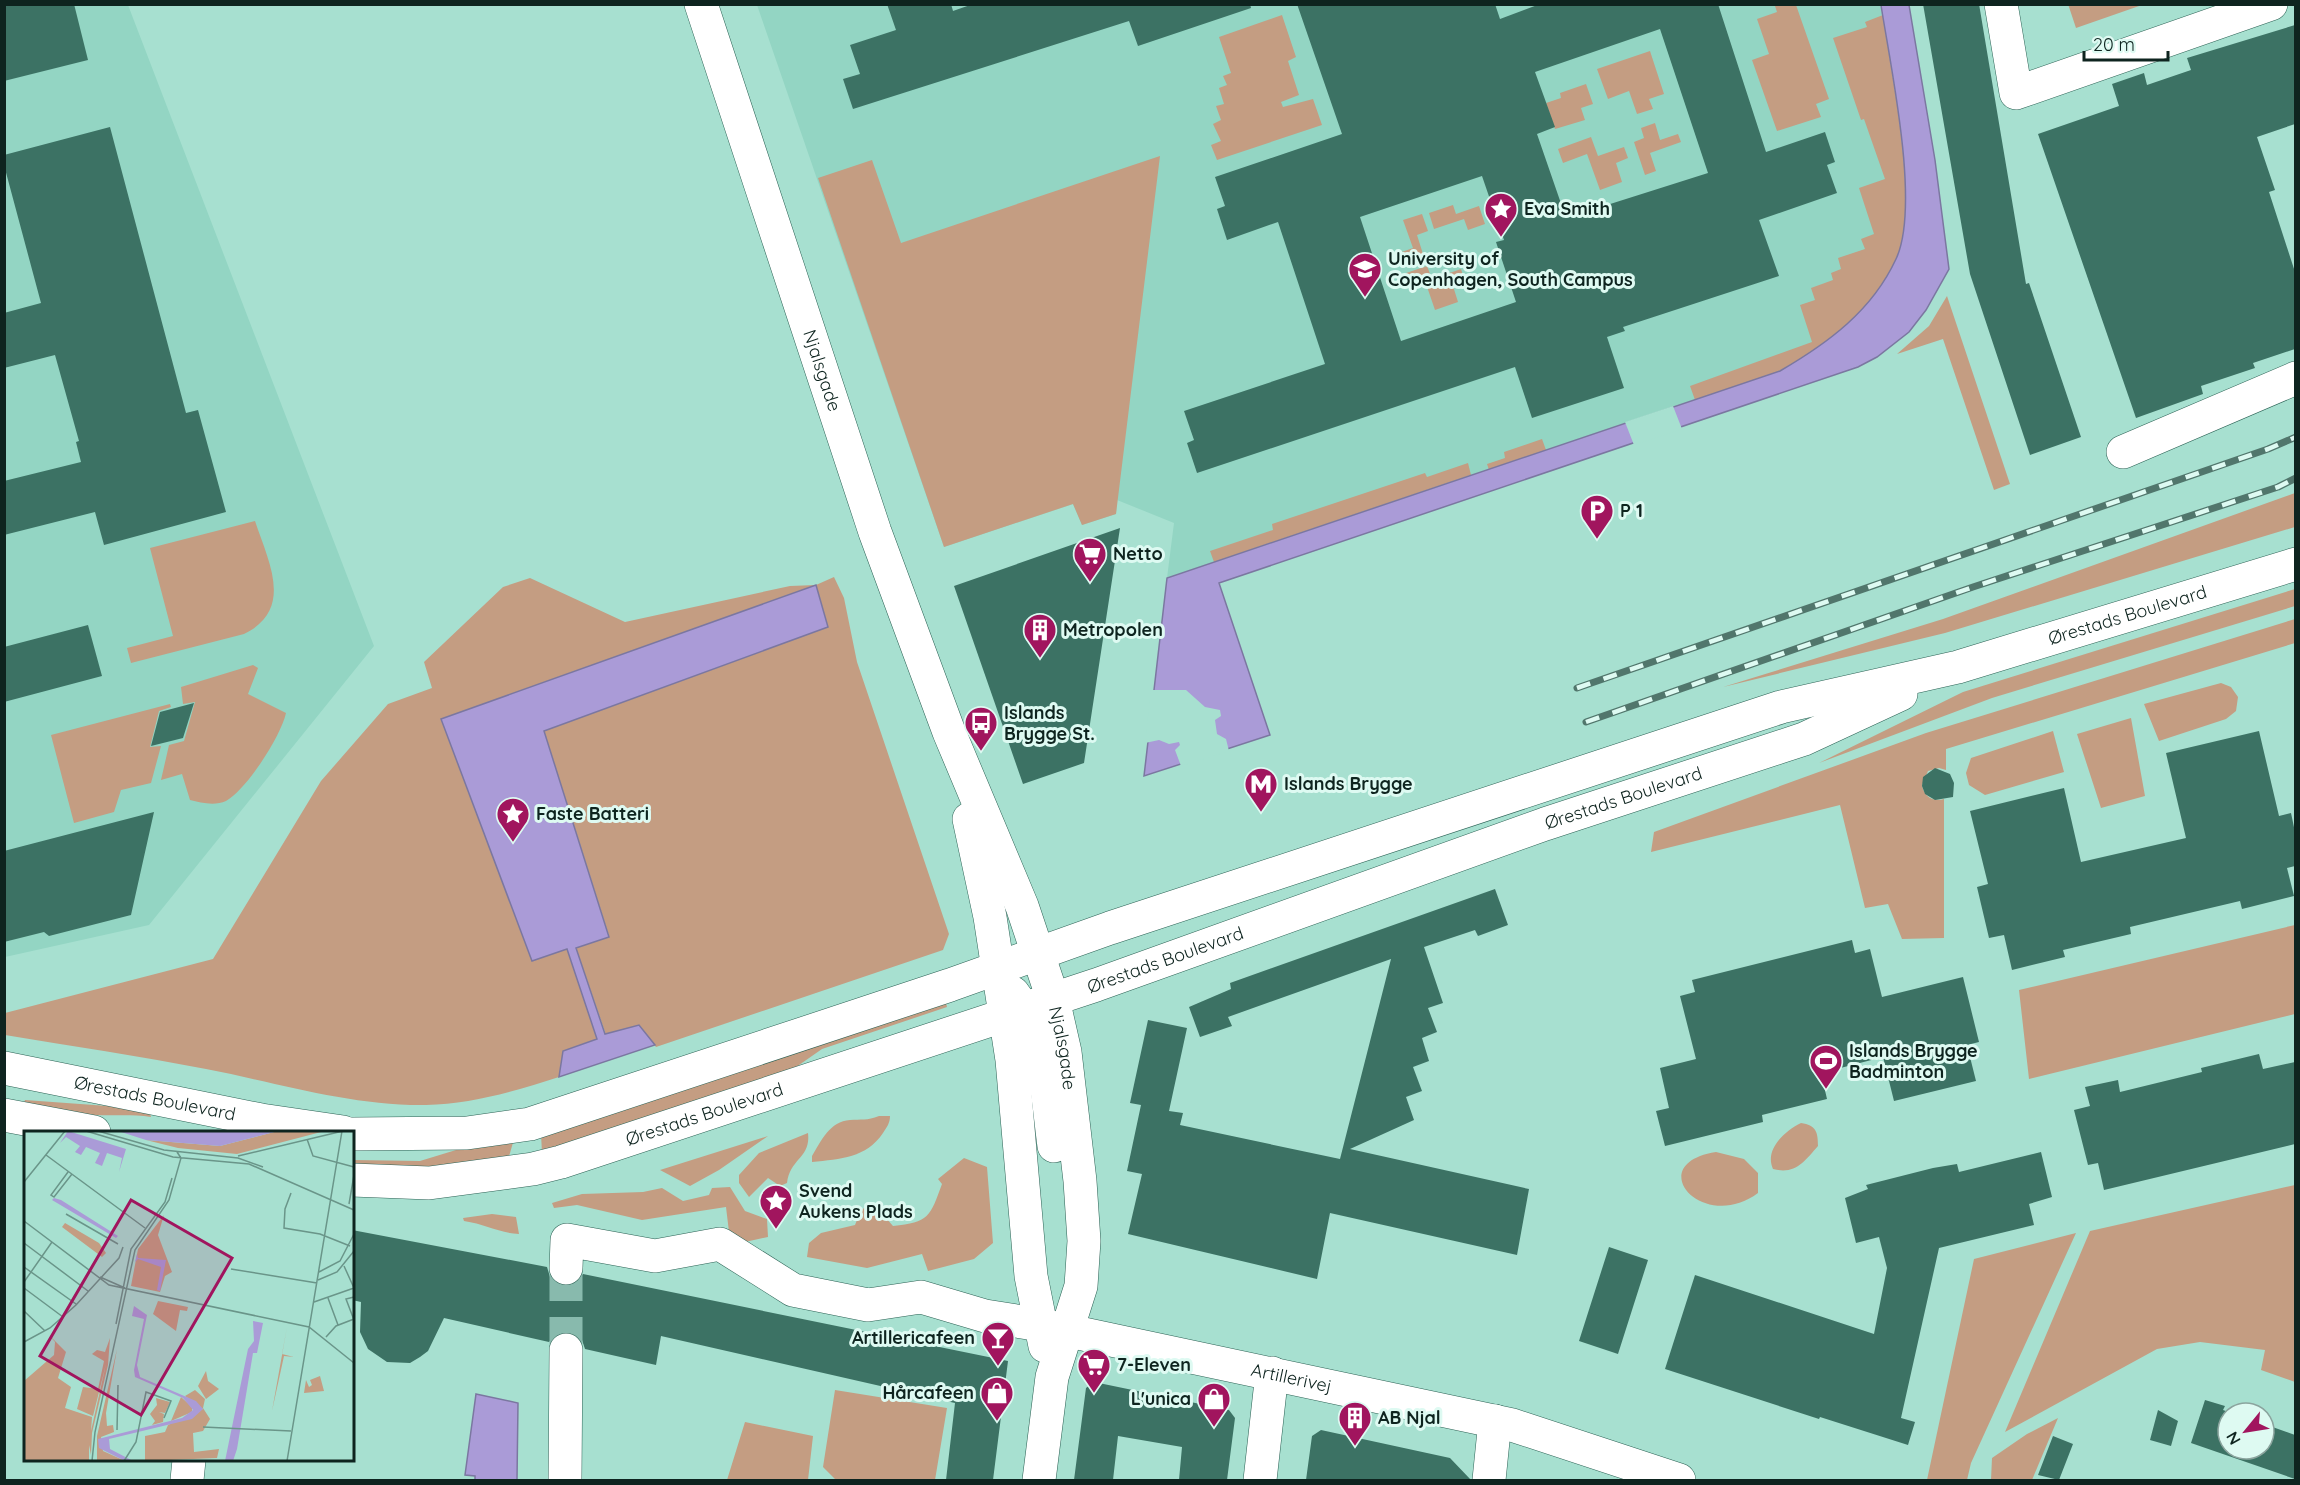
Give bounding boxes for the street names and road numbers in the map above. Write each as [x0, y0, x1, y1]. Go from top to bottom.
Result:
street label: Njalsgade [798, 327, 846, 414]
street label: Ørestads Boulevard [2045, 580, 2209, 650]
street label: Ørestads Boulevard [1542, 761, 1705, 834]
street label: Ørestads Boulevard [1084, 921, 1246, 998]
street label: Njalsgade [1044, 1004, 1081, 1091]
street label: Ørestads Boulevard [72, 1070, 238, 1126]
street label: Ørestads Boulevard [623, 1077, 786, 1151]
street label: Artillerivej [1249, 1358, 1334, 1397]

